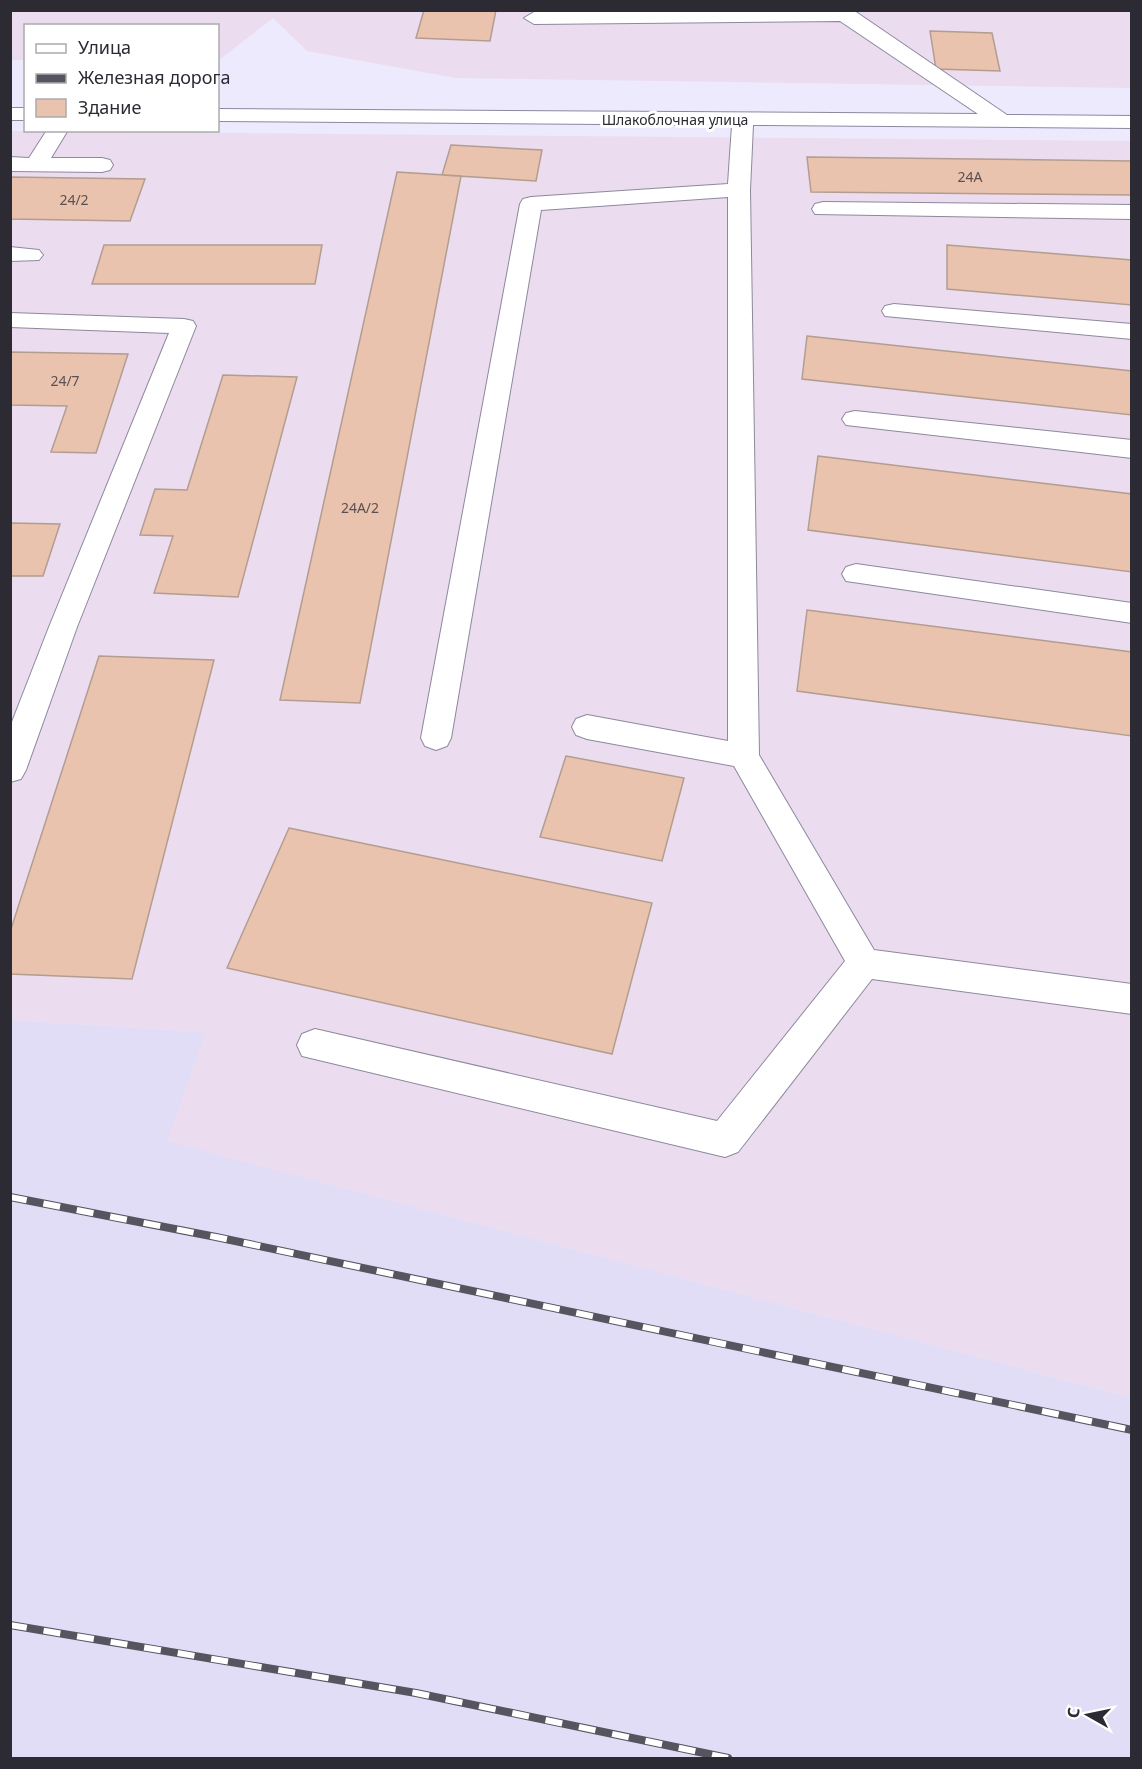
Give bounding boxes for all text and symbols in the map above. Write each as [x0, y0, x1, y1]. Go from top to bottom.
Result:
legend [24, 24, 219, 132]
text: Улица [78, 35, 131, 59]
text: Железная дорога [78, 65, 230, 89]
text: Здание [78, 95, 142, 119]
street label: Шлакоблочная улица [602, 110, 748, 129]
house number: 24А [958, 167, 983, 186]
house number: 24/2 [59, 190, 89, 209]
house number: 24/7 [50, 371, 80, 390]
house number: 24А/2 [341, 498, 379, 517]
north arrow [1058, 1685, 1118, 1745]
text: С [1062, 1706, 1085, 1719]

